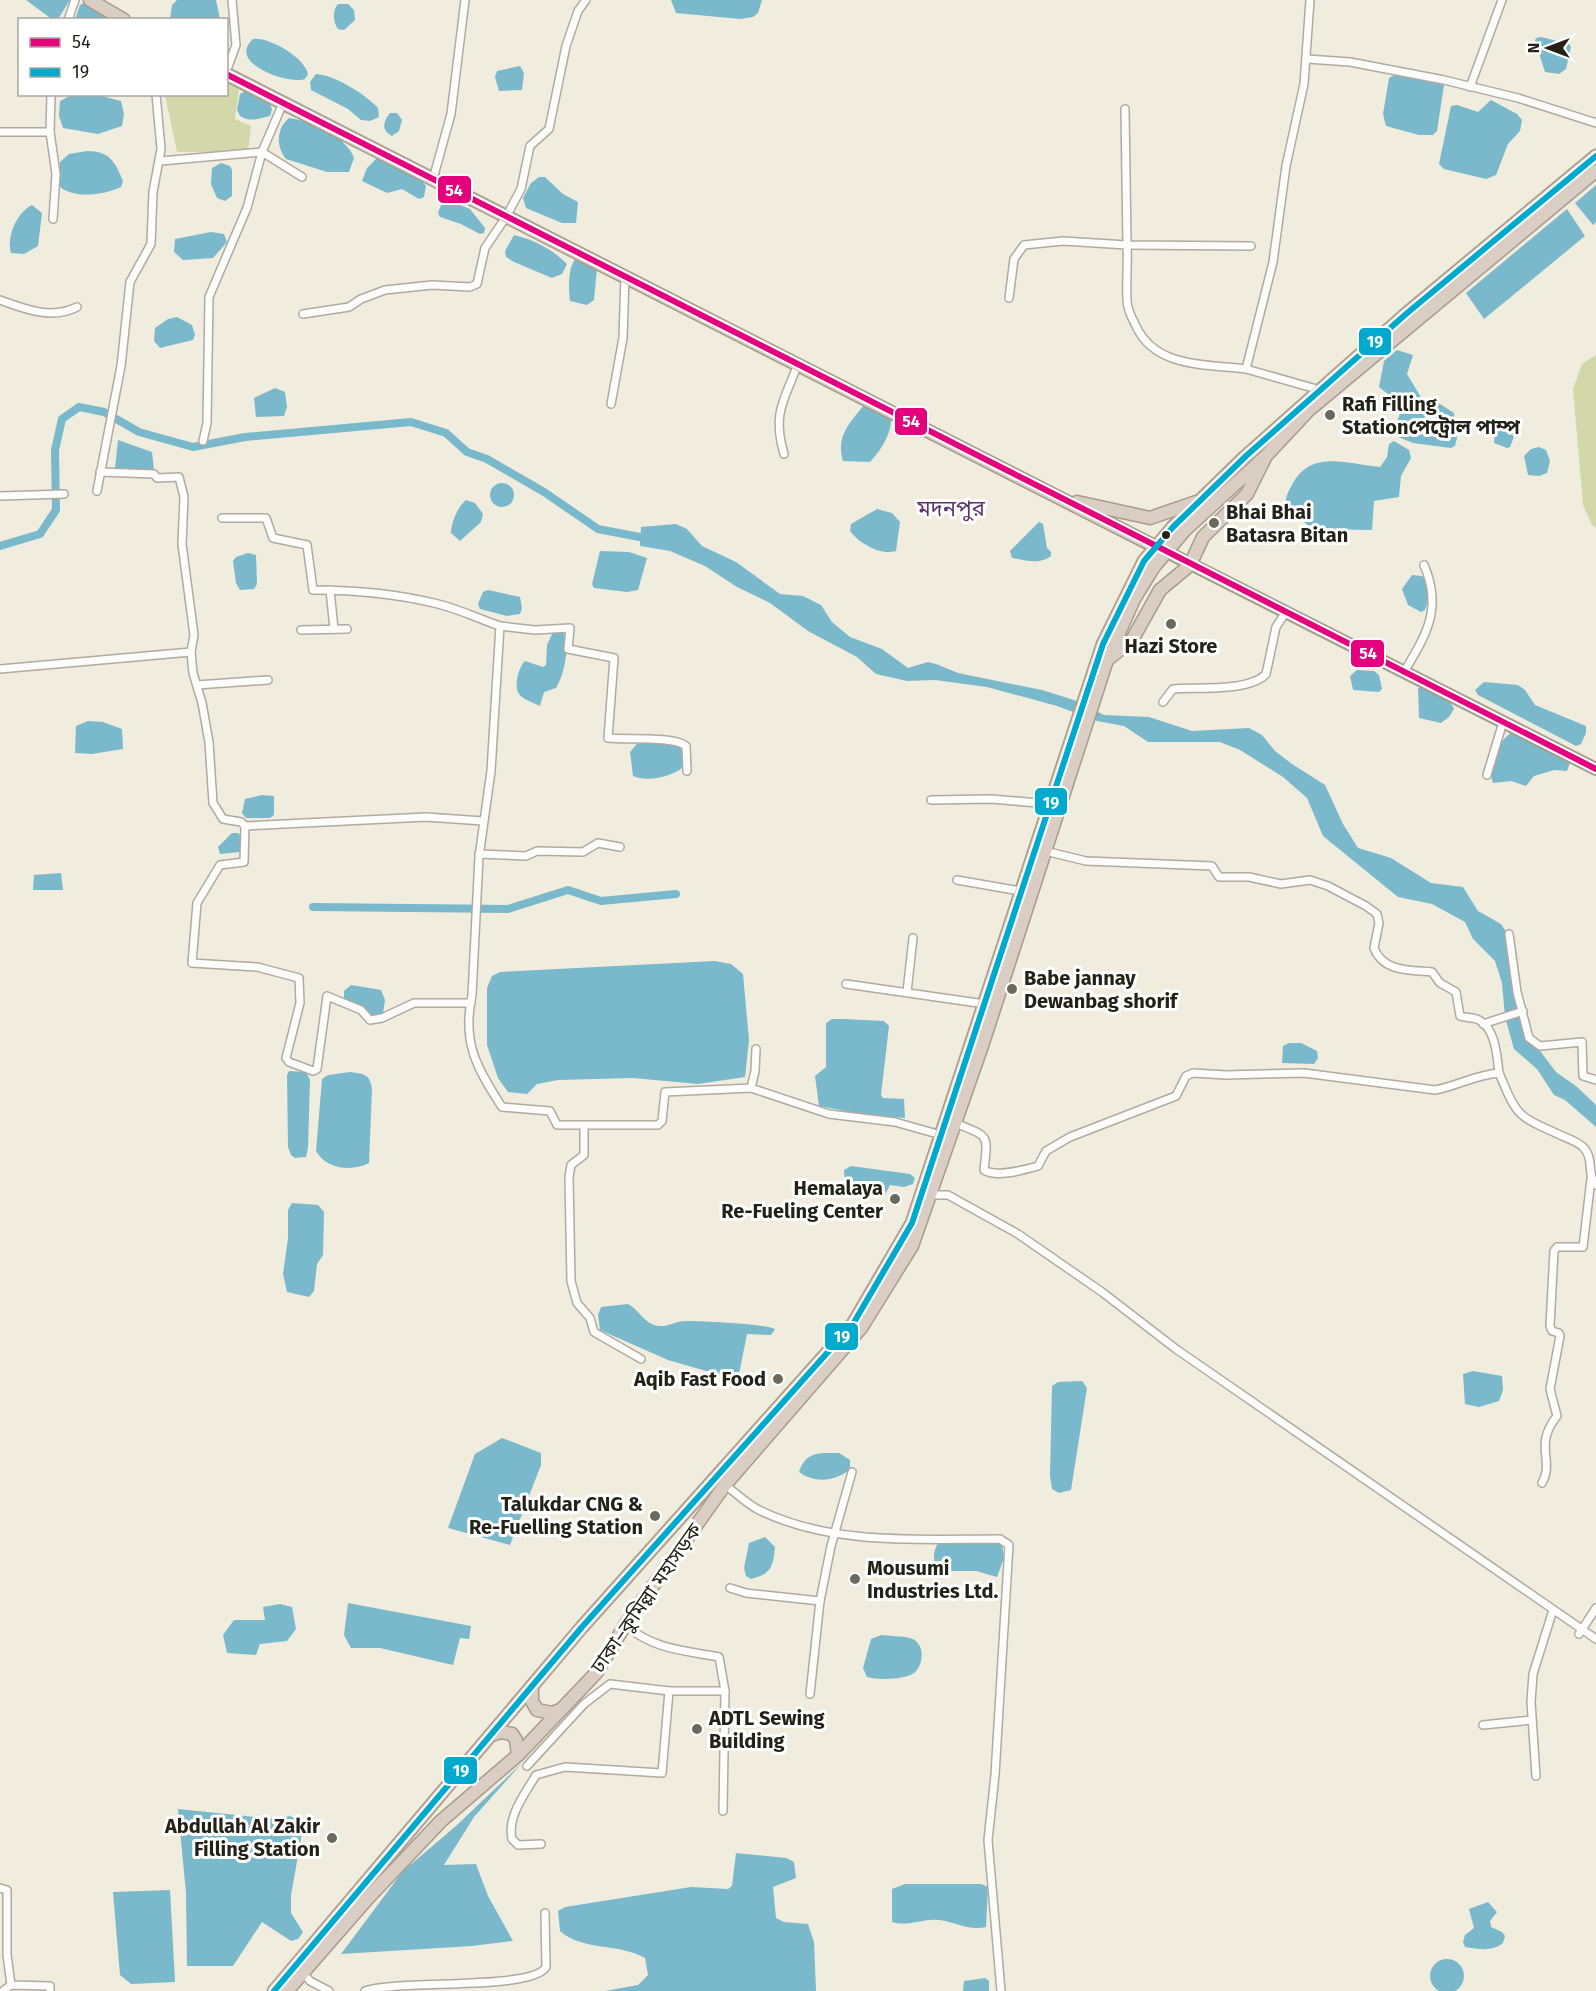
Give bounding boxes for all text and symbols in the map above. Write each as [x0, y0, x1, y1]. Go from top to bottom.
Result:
legend [18, 18, 228, 96]
north arrow [1518, 18, 1578, 78]
text: 54 [72, 31, 91, 53]
text: N [1524, 43, 1543, 53]
text: 19 [72, 61, 89, 83]
line badge: 54 [437, 175, 472, 204]
text: 54 [445, 181, 463, 200]
line badge: 19 [1358, 327, 1392, 356]
text: 19 [1367, 332, 1383, 351]
place label: Rafi Filling Stationপেট্রোল পাম্প [1342, 392, 1520, 439]
line badge: 54 [894, 407, 928, 436]
marker: Rafi Filling Stationপেট্রোল পাম্প [1323, 408, 1337, 422]
text: 54 [902, 412, 920, 431]
district label: মদনপুর [916, 495, 986, 522]
place label: Bhai Bhai Batasra Bitan [1226, 500, 1348, 547]
marker: Bhai Bhai Batasra Bitan [1207, 516, 1221, 530]
unlabelled marker [1160, 529, 1172, 541]
marker: Hazi Store [1164, 617, 1178, 631]
place label: Hazi Store [1125, 634, 1217, 658]
line badge: 54 [1350, 639, 1385, 668]
text: 54 [1359, 644, 1377, 663]
line badge: 19 [1034, 787, 1068, 816]
text: 19 [1043, 793, 1059, 812]
place label: Babe jannay Dewanbag shorif [1024, 966, 1179, 1013]
marker: Babe jannay Dewanbag shorif [1005, 982, 1019, 996]
place label: Hemalaya Re-Fueling Center [721, 1176, 884, 1223]
marker: Hemalaya Re-Fueling Center [888, 1192, 902, 1206]
line badge: 19 [824, 1322, 859, 1351]
text: 19 [834, 1327, 850, 1346]
place label: Aqib Fast Food [633, 1367, 766, 1391]
marker: Aqib Fast Food [771, 1372, 785, 1386]
place label: Talukdar CNG & Re-Fuelling Station [469, 1492, 643, 1539]
marker: Talukdar CNG & Re-Fuelling Station [648, 1509, 662, 1523]
street label: ঢাকা–কুমিল্লা মহাসড়ক [585, 1518, 707, 1678]
place label: Mousumi Industries Ltd. [867, 1556, 998, 1603]
marker: Mousumi Industries Ltd. [848, 1572, 862, 1586]
place label: ADTL Sewing Building [708, 1706, 826, 1753]
marker: ADTL Sewing Building [690, 1722, 704, 1736]
line badge: 19 [443, 1756, 478, 1785]
text: 19 [453, 1761, 469, 1780]
place label: Abdullah Al Zakir Filling Station [164, 1814, 321, 1861]
marker: Abdullah Al Zakir Filling Station [325, 1831, 339, 1845]

